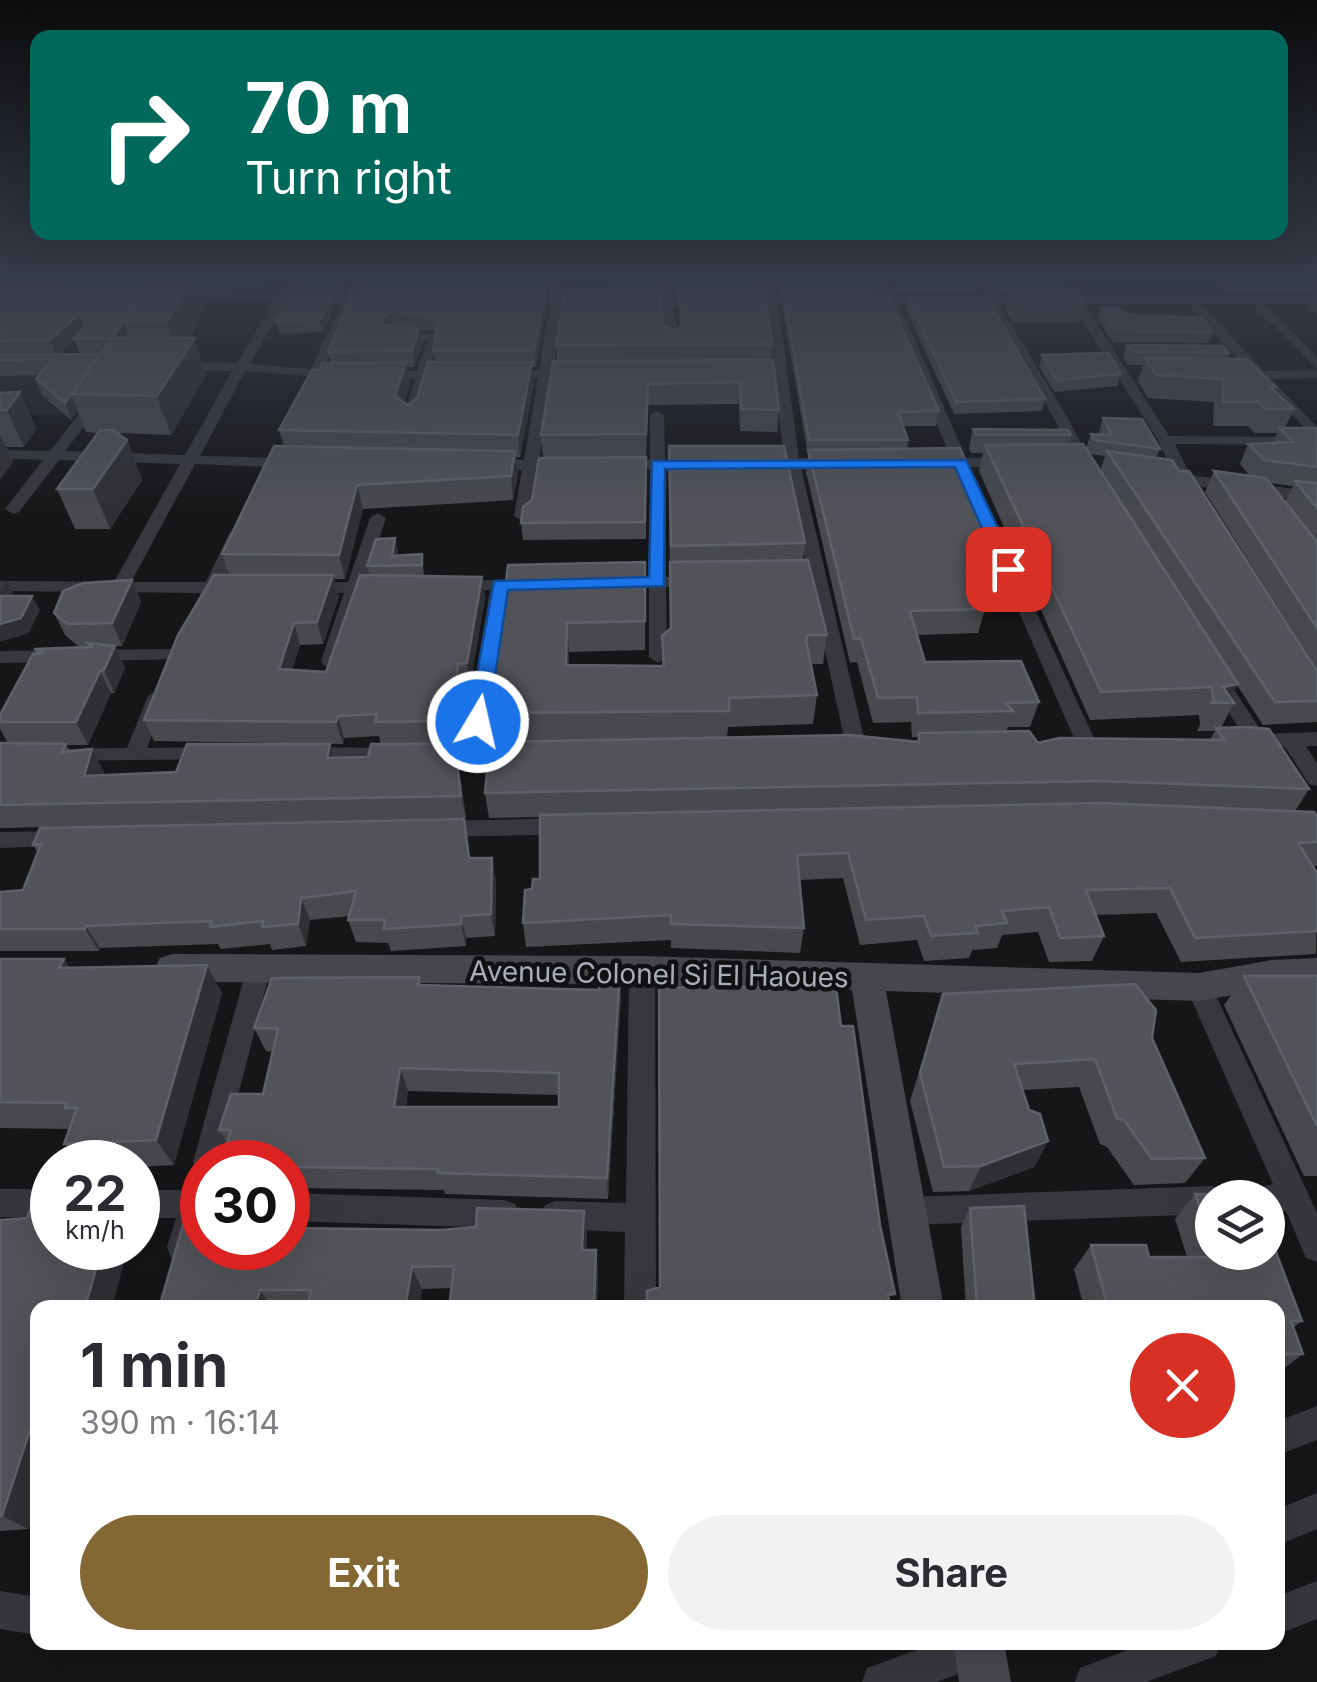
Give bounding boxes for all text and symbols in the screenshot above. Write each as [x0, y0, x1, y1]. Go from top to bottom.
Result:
text: 70 m [245, 65, 412, 150]
icon: right [80, 70, 210, 200]
text: Turn right [245, 150, 452, 205]
pin [966, 527, 1051, 612]
icon: arrive [981, 542, 1036, 597]
position arrow [426, 670, 530, 774]
street label: Avenue Colonel Si El Haoues [469, 954, 849, 994]
speed limit sign: 30 [180, 1140, 310, 1270]
text: 22 [64, 1163, 127, 1223]
map controls [1195, 1180, 1285, 1270]
button: layers [1195, 1180, 1285, 1270]
text: km/h [65, 1215, 125, 1245]
text: 1 min [80, 1329, 228, 1401]
button: close [1130, 1333, 1235, 1438]
text: 390 m · 16:14 [80, 1403, 280, 1442]
button: Exit [80, 1515, 648, 1630]
button: Share [668, 1515, 1235, 1630]

